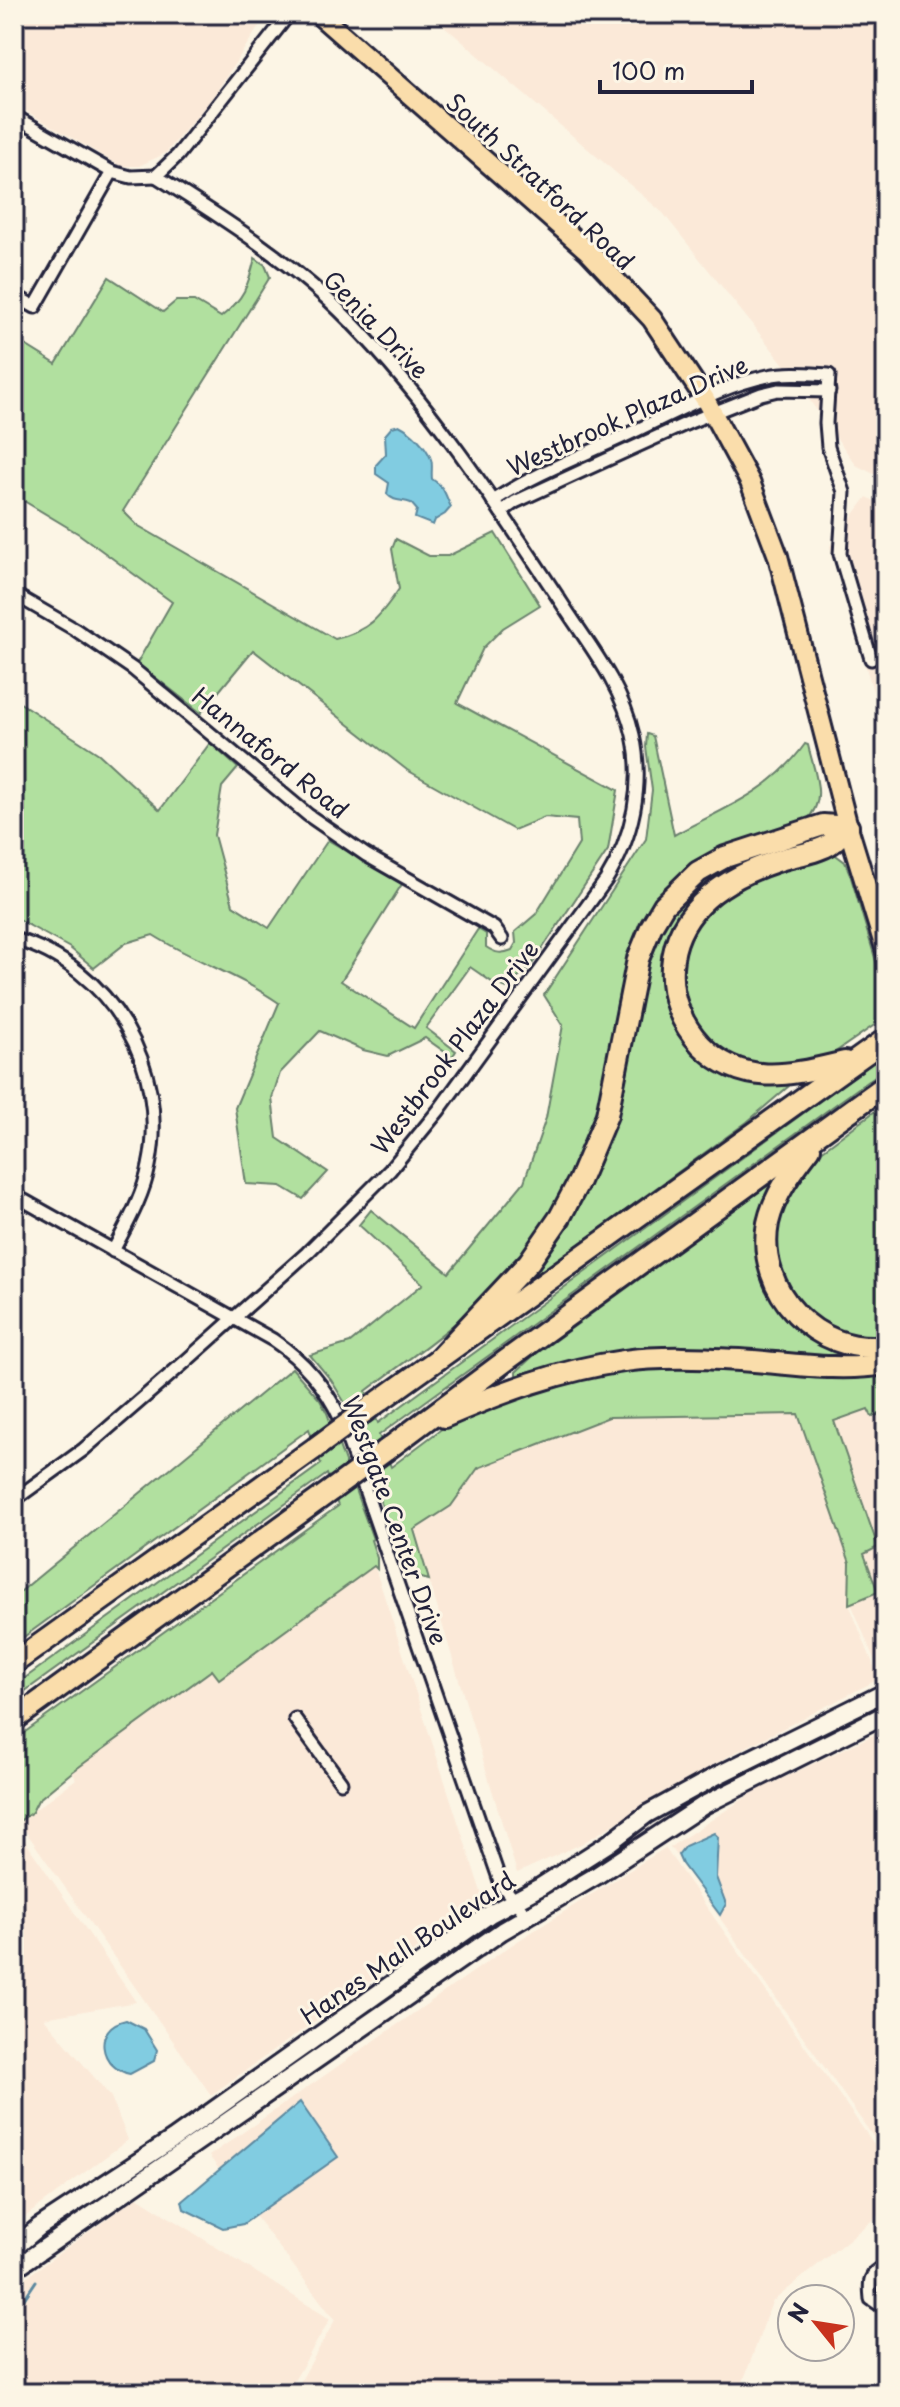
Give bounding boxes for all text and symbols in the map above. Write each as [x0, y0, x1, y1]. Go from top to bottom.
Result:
scale bar [600, 44, 752, 94]
text: 100 m [612, 52, 685, 88]
street label: South Stratford Road [439, 84, 643, 278]
street label: Genia Drive [316, 262, 438, 386]
street label: Westbrook Plaza Drive [501, 346, 753, 484]
street label: Hannaford Road [185, 677, 357, 827]
street label: Westbrook Plaza Drive [361, 932, 547, 1162]
street label: Westgate Center Drive [334, 1390, 458, 1650]
street label: Hanes Mall Boulevard [292, 1861, 522, 2032]
north arrow [776, 2283, 856, 2363]
text: N [779, 2296, 816, 2328]

